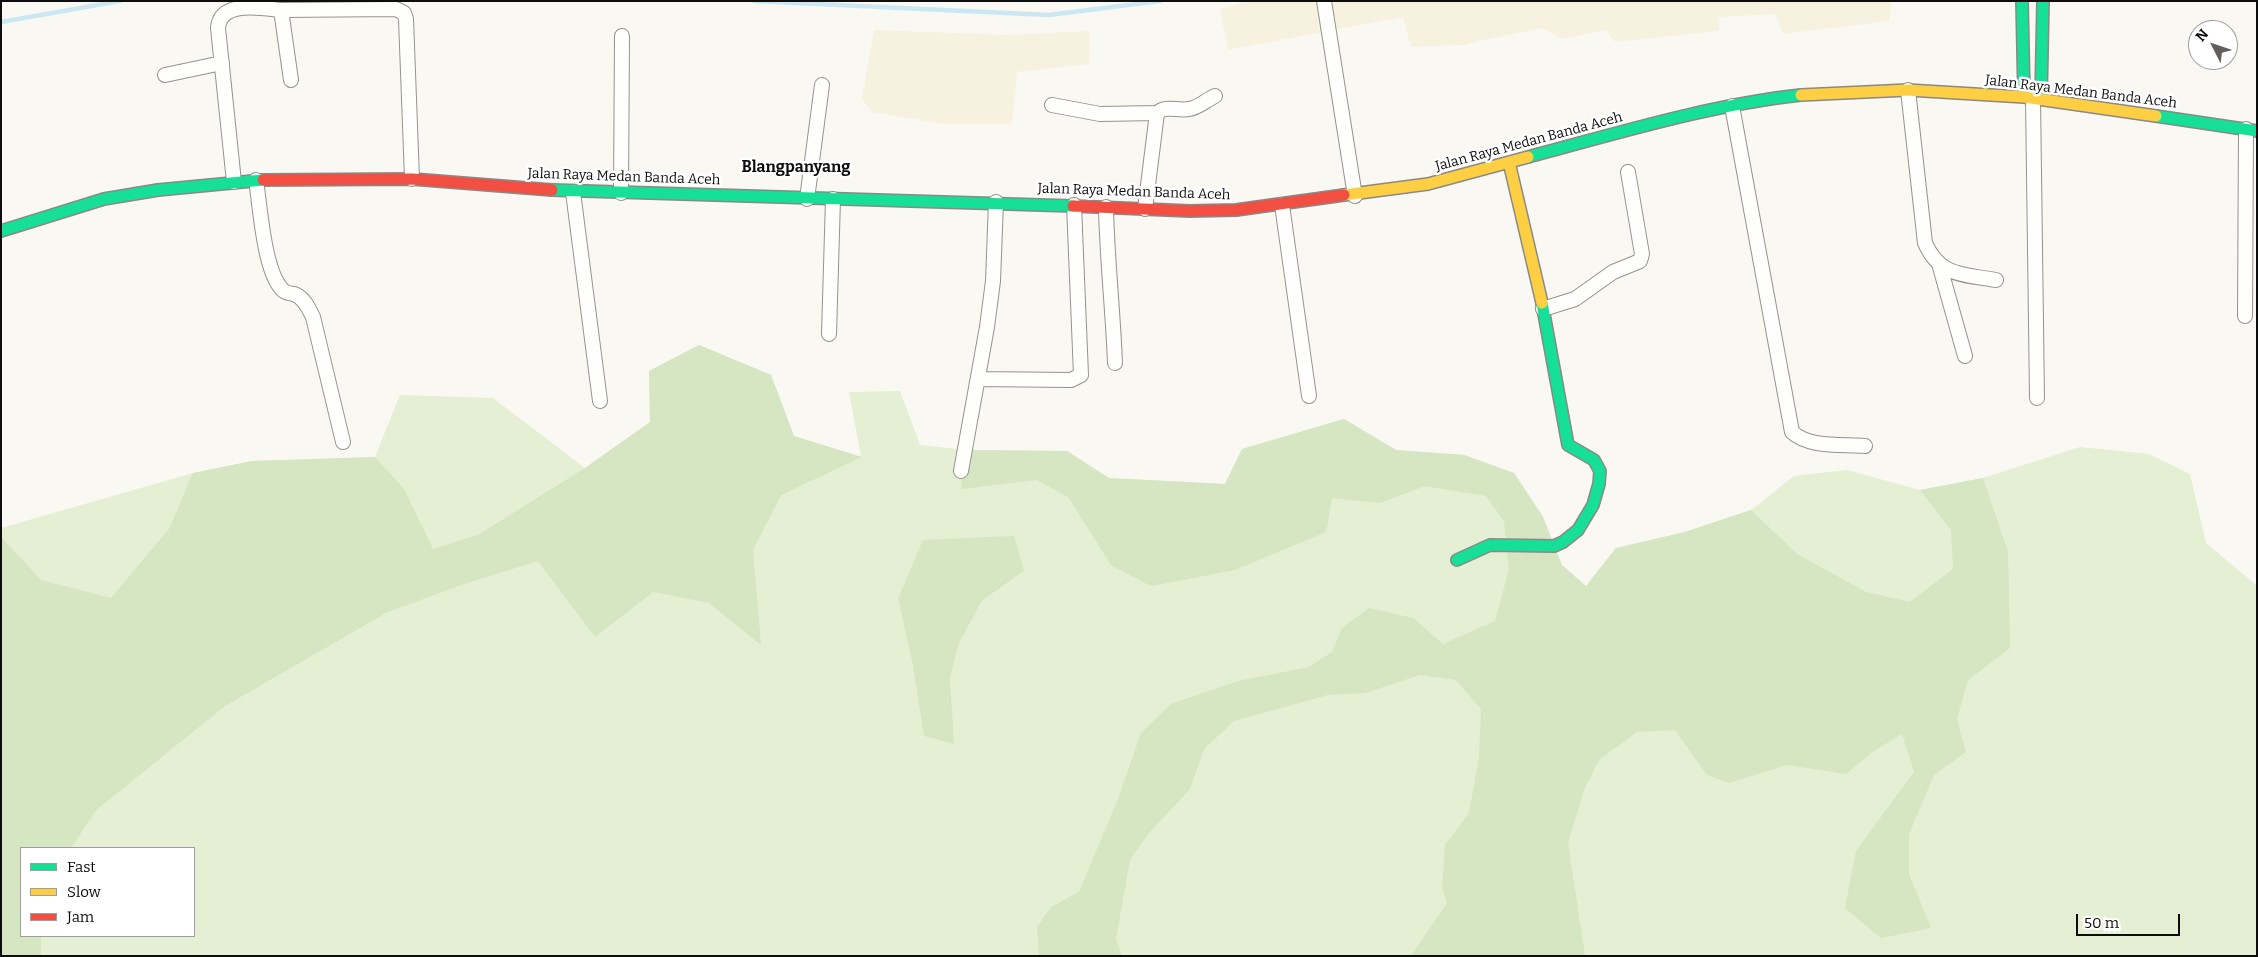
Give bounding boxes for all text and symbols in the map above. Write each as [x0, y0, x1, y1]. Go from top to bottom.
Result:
north arrow [2188, 20, 2238, 70]
text: N [2192, 26, 2212, 45]
street label: Jalan Raya Medan Banda Aceh [1984, 72, 2178, 112]
street label: Jalan Raya Medan Banda Aceh [1434, 109, 1624, 175]
district label: Blangpanyang [741, 158, 851, 178]
street label: Jalan Raya Medan Banda Aceh [527, 165, 721, 189]
street label: Jalan Raya Medan Banda Aceh [1037, 180, 1231, 204]
legend [20, 847, 195, 937]
text: Fast [67, 858, 96, 876]
text: Slow [67, 883, 101, 901]
scale bar [2078, 904, 2182, 936]
text: Jam [67, 908, 94, 926]
text: 50 m [2084, 914, 2119, 932]

